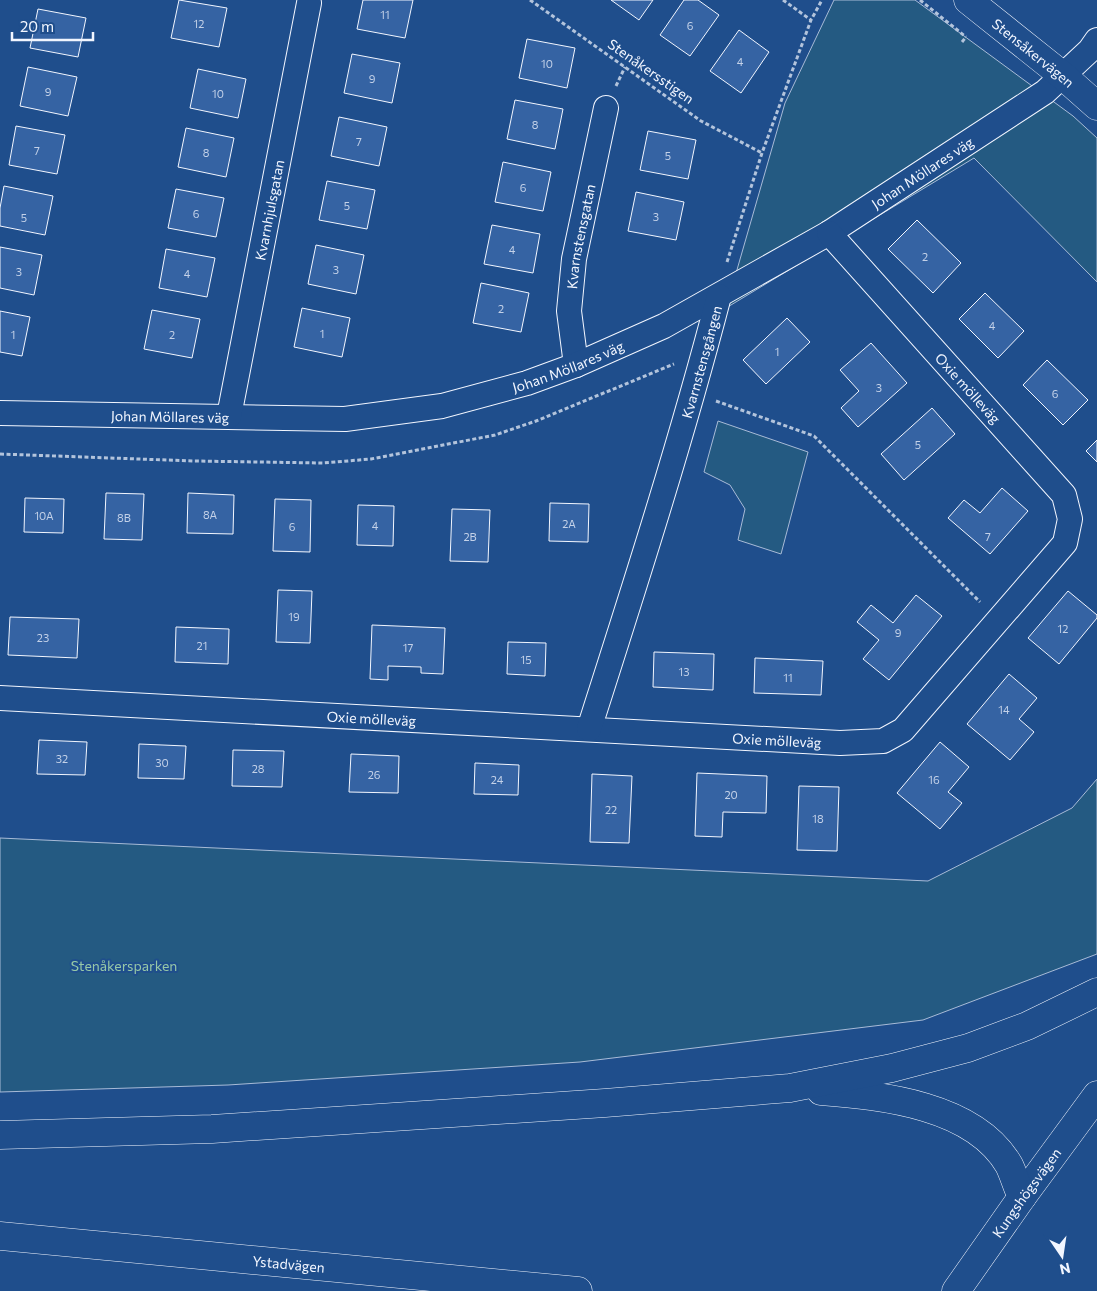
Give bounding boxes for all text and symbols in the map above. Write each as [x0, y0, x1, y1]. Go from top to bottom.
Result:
house number: 11 [380, 8, 390, 21]
scale bar [12, 10, 94, 42]
street label: Stensåkervägen [989, 14, 1078, 91]
text: 20 m [20, 17, 54, 35]
house number: 12 [194, 17, 204, 30]
house number: 6 [687, 19, 694, 32]
street label: Stenåkersstigen [605, 35, 697, 107]
house number: 4 [737, 55, 744, 68]
house number: 10 [541, 57, 553, 70]
house number: 9 [369, 72, 376, 85]
house number: 9 [45, 85, 52, 98]
house number: 10 [212, 87, 224, 100]
house number: 8 [532, 118, 539, 131]
street label: Johan Möllares väg [868, 133, 977, 212]
house number: 7 [356, 135, 362, 148]
house number: 7 [34, 144, 40, 157]
house number: 8 [203, 146, 210, 159]
house number: 5 [665, 149, 671, 162]
street label: Kvarnhjulsgatan [251, 158, 287, 262]
house number: 6 [520, 181, 527, 194]
street label: Kvarnstensgatan [563, 182, 598, 290]
house number: 5 [344, 199, 350, 212]
house number: 6 [193, 207, 200, 220]
house number: 3 [653, 210, 659, 223]
house number: 5 [21, 211, 27, 224]
house number: 4 [509, 243, 516, 256]
house number: 2 [922, 250, 928, 263]
house number: 3 [333, 263, 339, 276]
house number: 3 [16, 265, 22, 278]
house number: 4 [184, 267, 191, 280]
house number: 2 [498, 302, 504, 315]
street label: Kvarnstensgången [677, 303, 725, 420]
house number: 4 [989, 319, 996, 332]
house number: 1 [320, 327, 324, 340]
house number: 1 [11, 328, 15, 341]
house number: 2 [169, 328, 175, 341]
street label: Johan Möllares väg [510, 336, 626, 395]
house number: 1 [775, 345, 779, 358]
street label: Oxie mölleväg [932, 349, 1004, 427]
house number: 3 [876, 381, 882, 394]
house number: 6 [1052, 387, 1059, 400]
street label: Johan Möllares väg [111, 406, 230, 425]
house number: 5 [915, 438, 921, 451]
house number: 8A [203, 508, 217, 521]
house number: 10A [34, 509, 54, 522]
house number: 8B [117, 511, 131, 524]
house number: 2A [562, 517, 576, 530]
house number: 4 [372, 519, 379, 532]
house number: 6 [289, 520, 296, 533]
house number: 2B [463, 530, 477, 543]
house number: 7 [985, 530, 991, 543]
house number: 19 [288, 610, 300, 623]
house number: 12 [1058, 622, 1068, 635]
house number: 9 [895, 626, 902, 639]
house number: 23 [37, 631, 49, 644]
house number: 21 [197, 639, 207, 652]
house number: 17 [403, 641, 413, 654]
house number: 15 [520, 653, 532, 666]
house number: 13 [679, 665, 689, 678]
house number: 11 [783, 671, 793, 684]
house number: 14 [998, 703, 1010, 716]
street label: Oxie mölleväg [326, 707, 417, 729]
street label: Oxie mölleväg [732, 729, 822, 751]
house number: 32 [56, 752, 68, 765]
house number: 30 [155, 756, 169, 769]
house number: 28 [252, 762, 265, 775]
house number: 26 [368, 768, 381, 781]
house number: 24 [491, 773, 504, 786]
house number: 16 [928, 773, 940, 786]
house number: 20 [724, 788, 738, 801]
house number: 22 [605, 803, 617, 816]
house number: 18 [812, 812, 824, 825]
park label: Stenåkersparken [71, 957, 177, 974]
street label: Kungshögsvägen [988, 1144, 1064, 1240]
north arrow [1037, 1231, 1087, 1281]
street label: Ystadvägen [252, 1252, 326, 1275]
text: N [1058, 1260, 1072, 1279]

